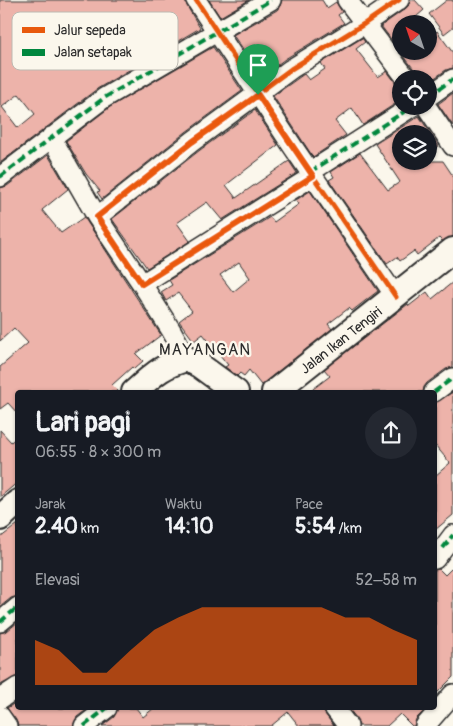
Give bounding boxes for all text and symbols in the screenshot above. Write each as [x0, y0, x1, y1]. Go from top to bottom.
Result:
legend [12, 12, 178, 70]
north arrow [392, 15, 438, 60]
map controls [392, 15, 437, 170]
text: Jalur sepeda [54, 22, 126, 39]
text: Jalan setapak [54, 44, 132, 61]
pin [237, 44, 279, 95]
icon: arrive [244, 51, 272, 79]
button: locate [392, 70, 437, 115]
button: layers [392, 125, 437, 170]
street label: Jalan Ikan Tengiri [297, 303, 386, 378]
district label: MAYANGAN [159, 340, 251, 360]
text: Lari pagi [35, 405, 130, 440]
button: share [365, 407, 417, 459]
text: 06:55 · 8 × 300 m [35, 442, 161, 462]
text: Jarak [35, 496, 66, 513]
text: Waktu [165, 496, 202, 513]
text: Pace [295, 496, 323, 513]
text: 2.40 [35, 513, 78, 540]
text: 14:10 [165, 513, 214, 540]
text: 5:54 [295, 513, 336, 540]
text: km [78, 520, 99, 537]
text: /km [336, 520, 362, 537]
text: Elevasi [35, 570, 80, 590]
text: 52–58 m [356, 570, 417, 590]

